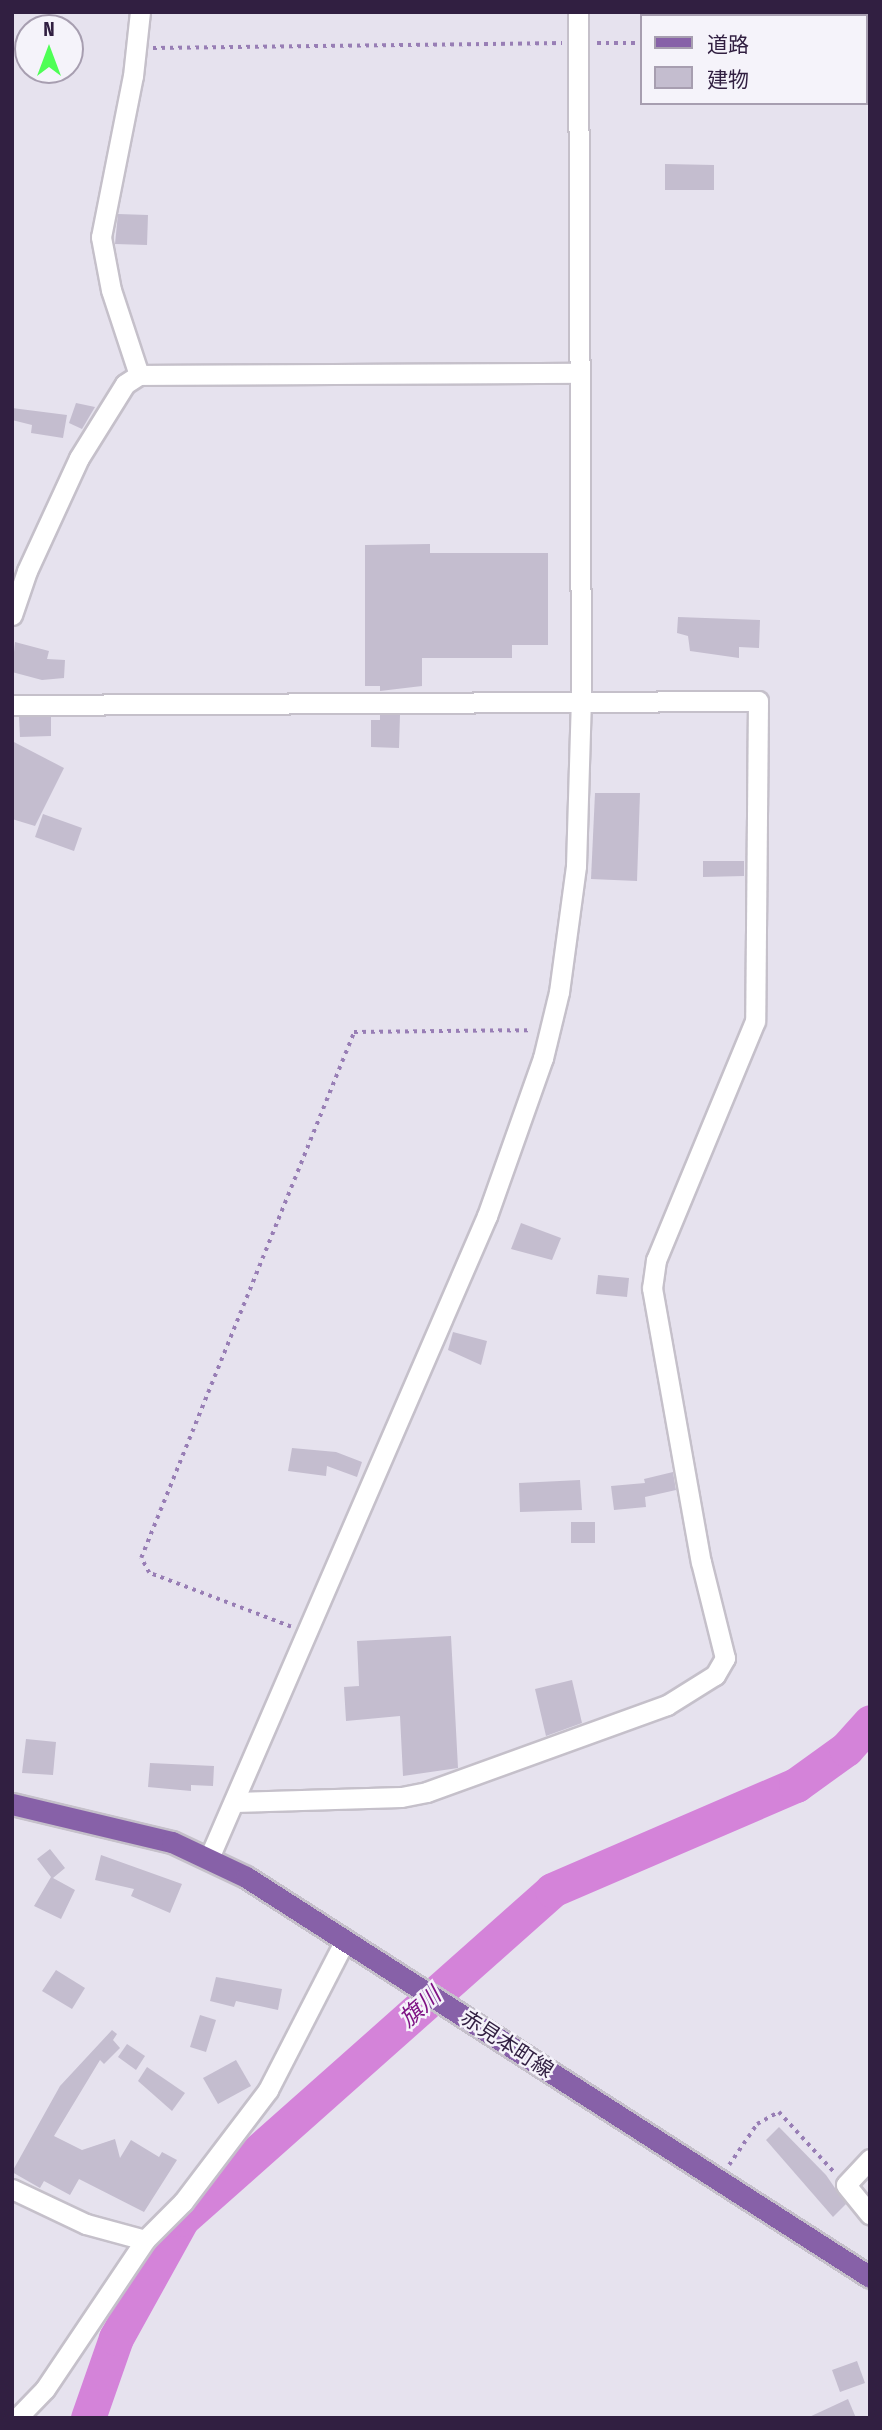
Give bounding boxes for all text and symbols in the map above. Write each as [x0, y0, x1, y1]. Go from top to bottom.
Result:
north arrow [14, 14, 84, 84]
legend [640, 14, 868, 105]
text: N [43, 18, 55, 41]
text: 道路 [707, 32, 749, 58]
text: 建物 [707, 67, 749, 93]
water label: 旗川 [394, 1981, 446, 2033]
street label: 赤見本町線 [456, 2005, 558, 2083]

